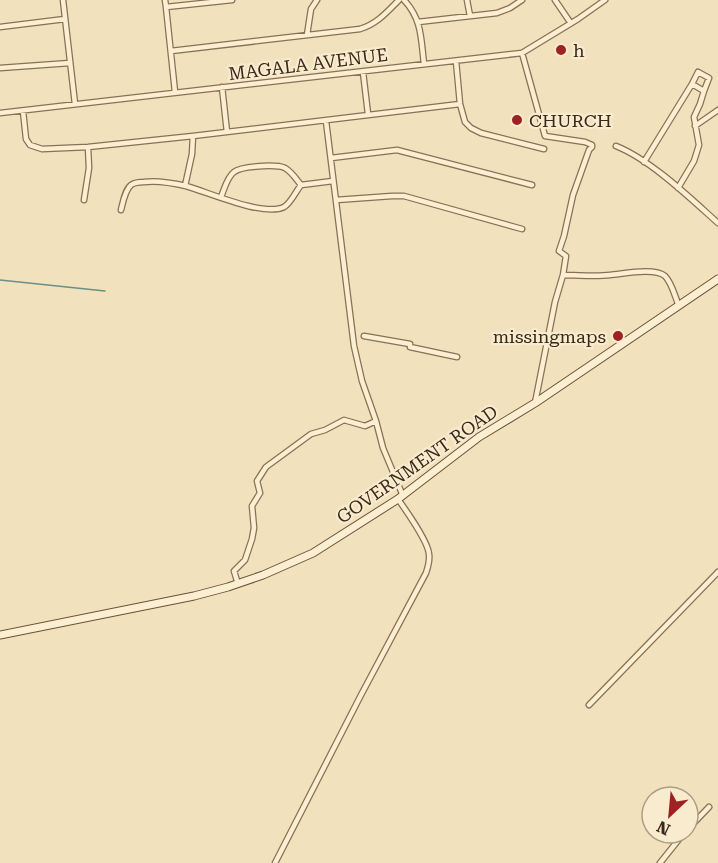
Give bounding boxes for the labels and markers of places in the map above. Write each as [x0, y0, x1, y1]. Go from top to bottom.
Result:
place label: h [573, 40, 585, 61]
marker: h [554, 43, 568, 57]
place label: CHURCH [529, 110, 612, 131]
marker: CHURCH [510, 113, 524, 127]
place label: missingmaps [493, 326, 606, 347]
marker: missingmaps [611, 329, 625, 343]

